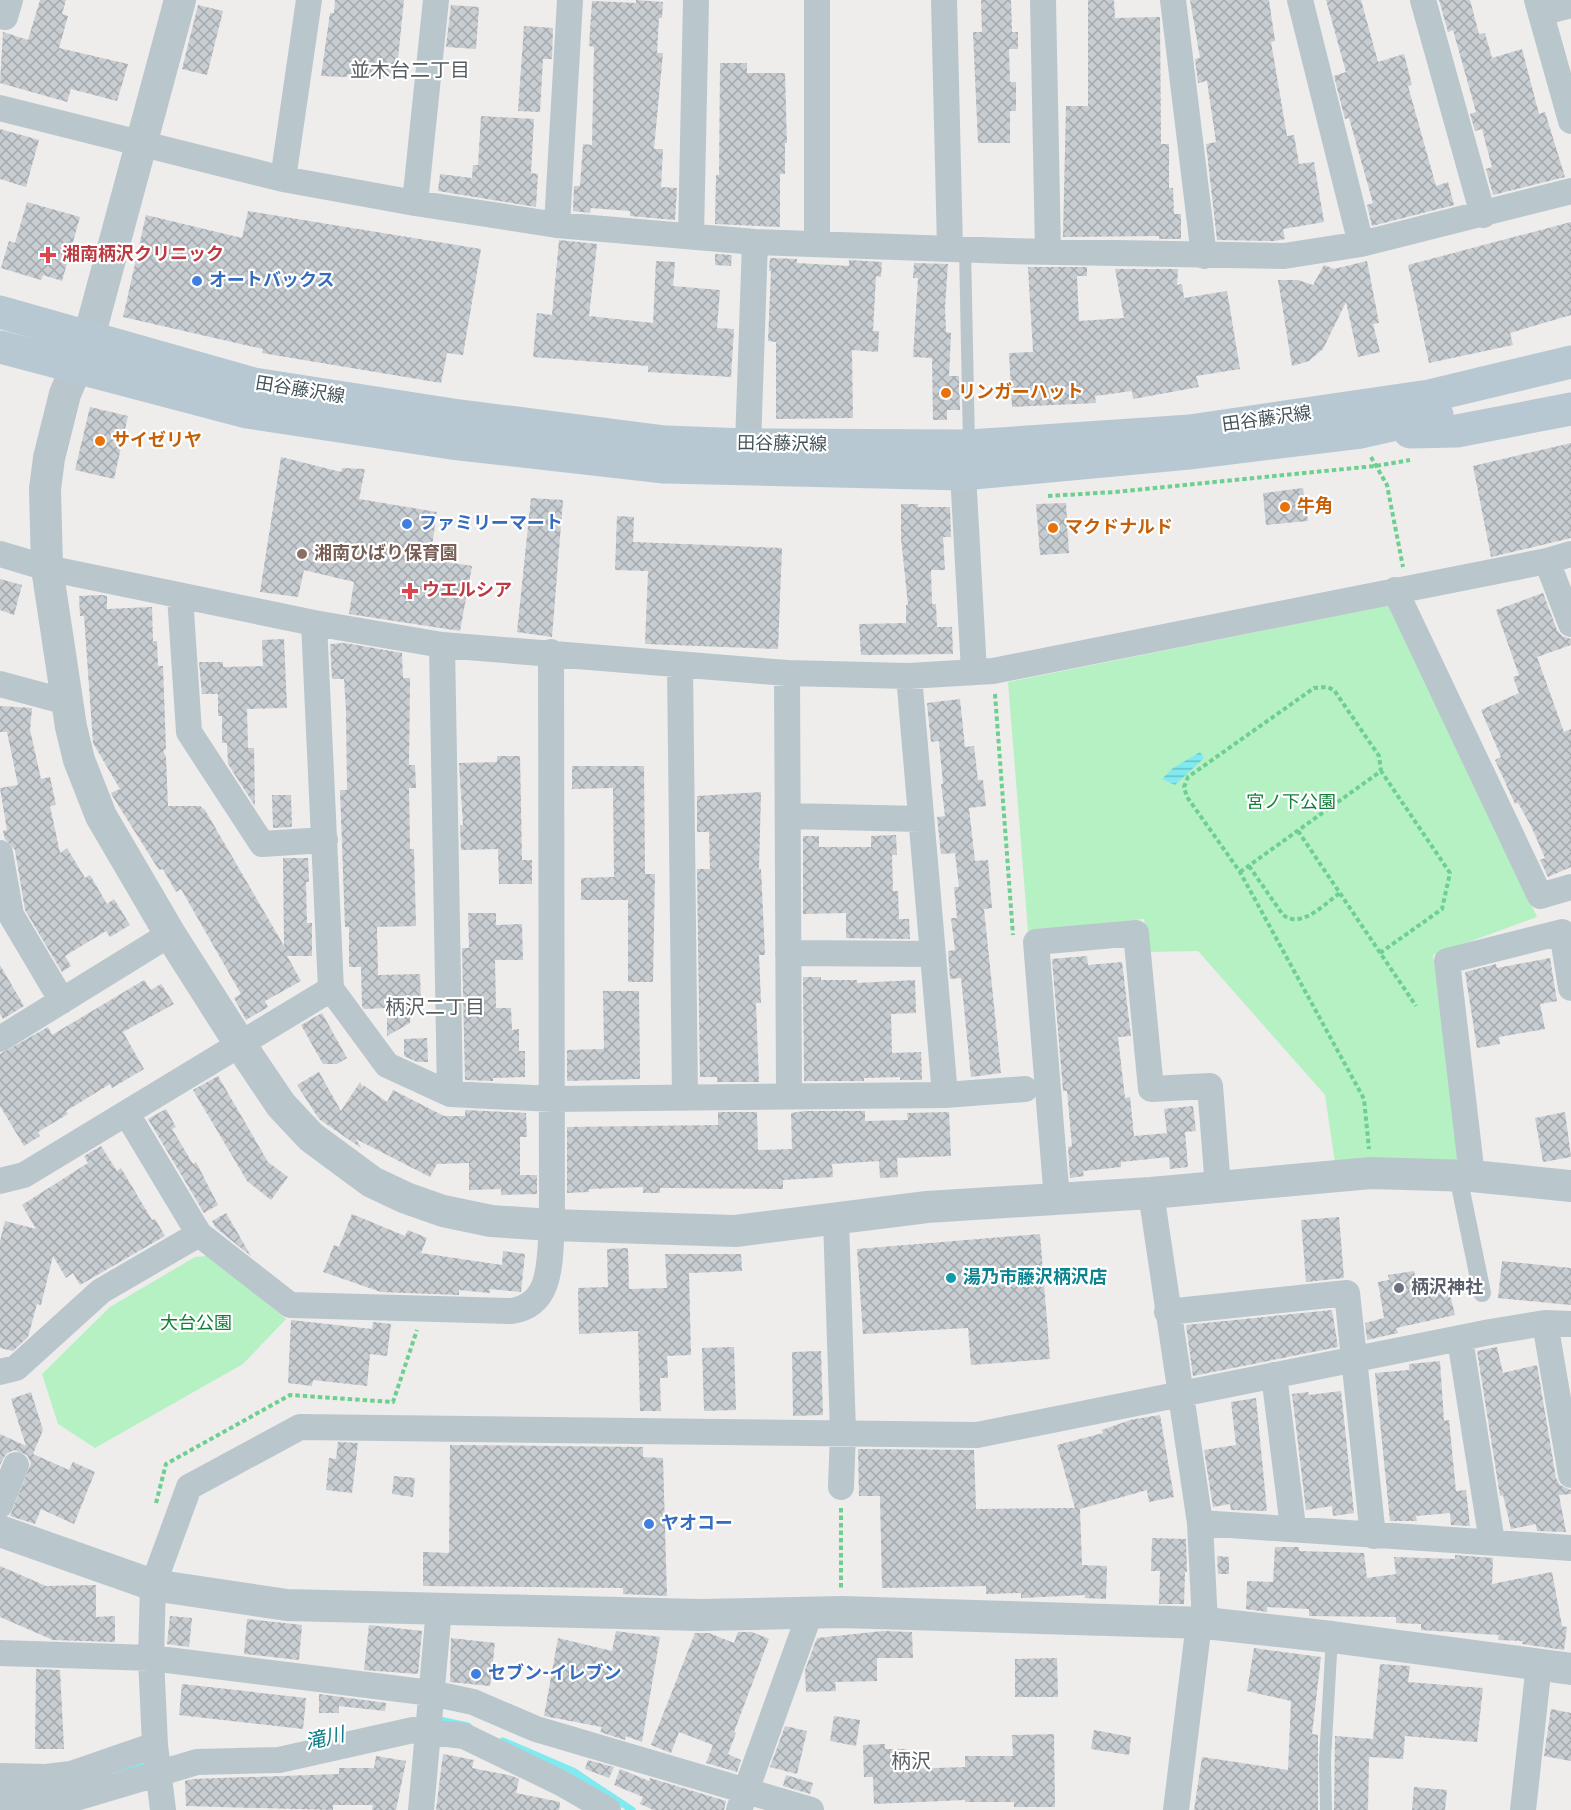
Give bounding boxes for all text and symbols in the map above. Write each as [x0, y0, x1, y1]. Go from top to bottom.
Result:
district label: 並木台二丁目 [350, 59, 470, 85]
place label: 湘南柄沢クリニック [62, 244, 224, 267]
marker: 湘南柄沢クリニック [39, 246, 57, 264]
place label: オートバックス [209, 270, 334, 293]
marker: オートバックス [190, 274, 204, 288]
street label: 田谷藤沢線 [254, 373, 346, 409]
place label: リンガーハット [958, 382, 1084, 405]
marker: リンガーハット [939, 386, 953, 400]
street label: 田谷藤沢線 [1221, 402, 1313, 438]
place label: サイゼリヤ [112, 430, 202, 453]
street label: 田谷藤沢線 [737, 433, 827, 457]
marker: サイゼリヤ [93, 434, 107, 448]
place label: 牛角 [1297, 495, 1333, 519]
marker: 牛角 [1278, 500, 1292, 514]
place label: ファミリーマート [419, 513, 563, 536]
marker: ファミリーマート [400, 517, 414, 531]
place label: マクドナルド [1065, 517, 1173, 540]
marker: マクドナルド [1046, 521, 1060, 535]
place label: 湘南ひばり保育園 [314, 543, 458, 566]
marker: 湘南ひばり保育園 [295, 547, 309, 561]
place label: ウエルシア [422, 580, 512, 603]
marker: ウエルシア [403, 584, 417, 598]
park label: 宮ノ下公園 [1246, 792, 1336, 815]
district label: 柄沢二丁目 [385, 996, 485, 1022]
place label: 湯乃市藤沢柄沢店 [963, 1267, 1107, 1290]
marker: 湯乃市藤沢柄沢店 [944, 1271, 958, 1285]
place label: 柄沢神社 [1411, 1277, 1483, 1300]
marker: 柄沢神社 [1392, 1281, 1406, 1295]
park label: 大台公園 [160, 1313, 232, 1336]
place label: ヤオコー [661, 1513, 733, 1536]
marker: ヤオコー [642, 1517, 656, 1531]
place label: セブン-イレブン [488, 1663, 621, 1686]
marker: セブン-イレブン [469, 1667, 483, 1681]
water label: 滝川 [303, 1722, 349, 1757]
district label: 柄沢 [891, 1750, 931, 1776]

